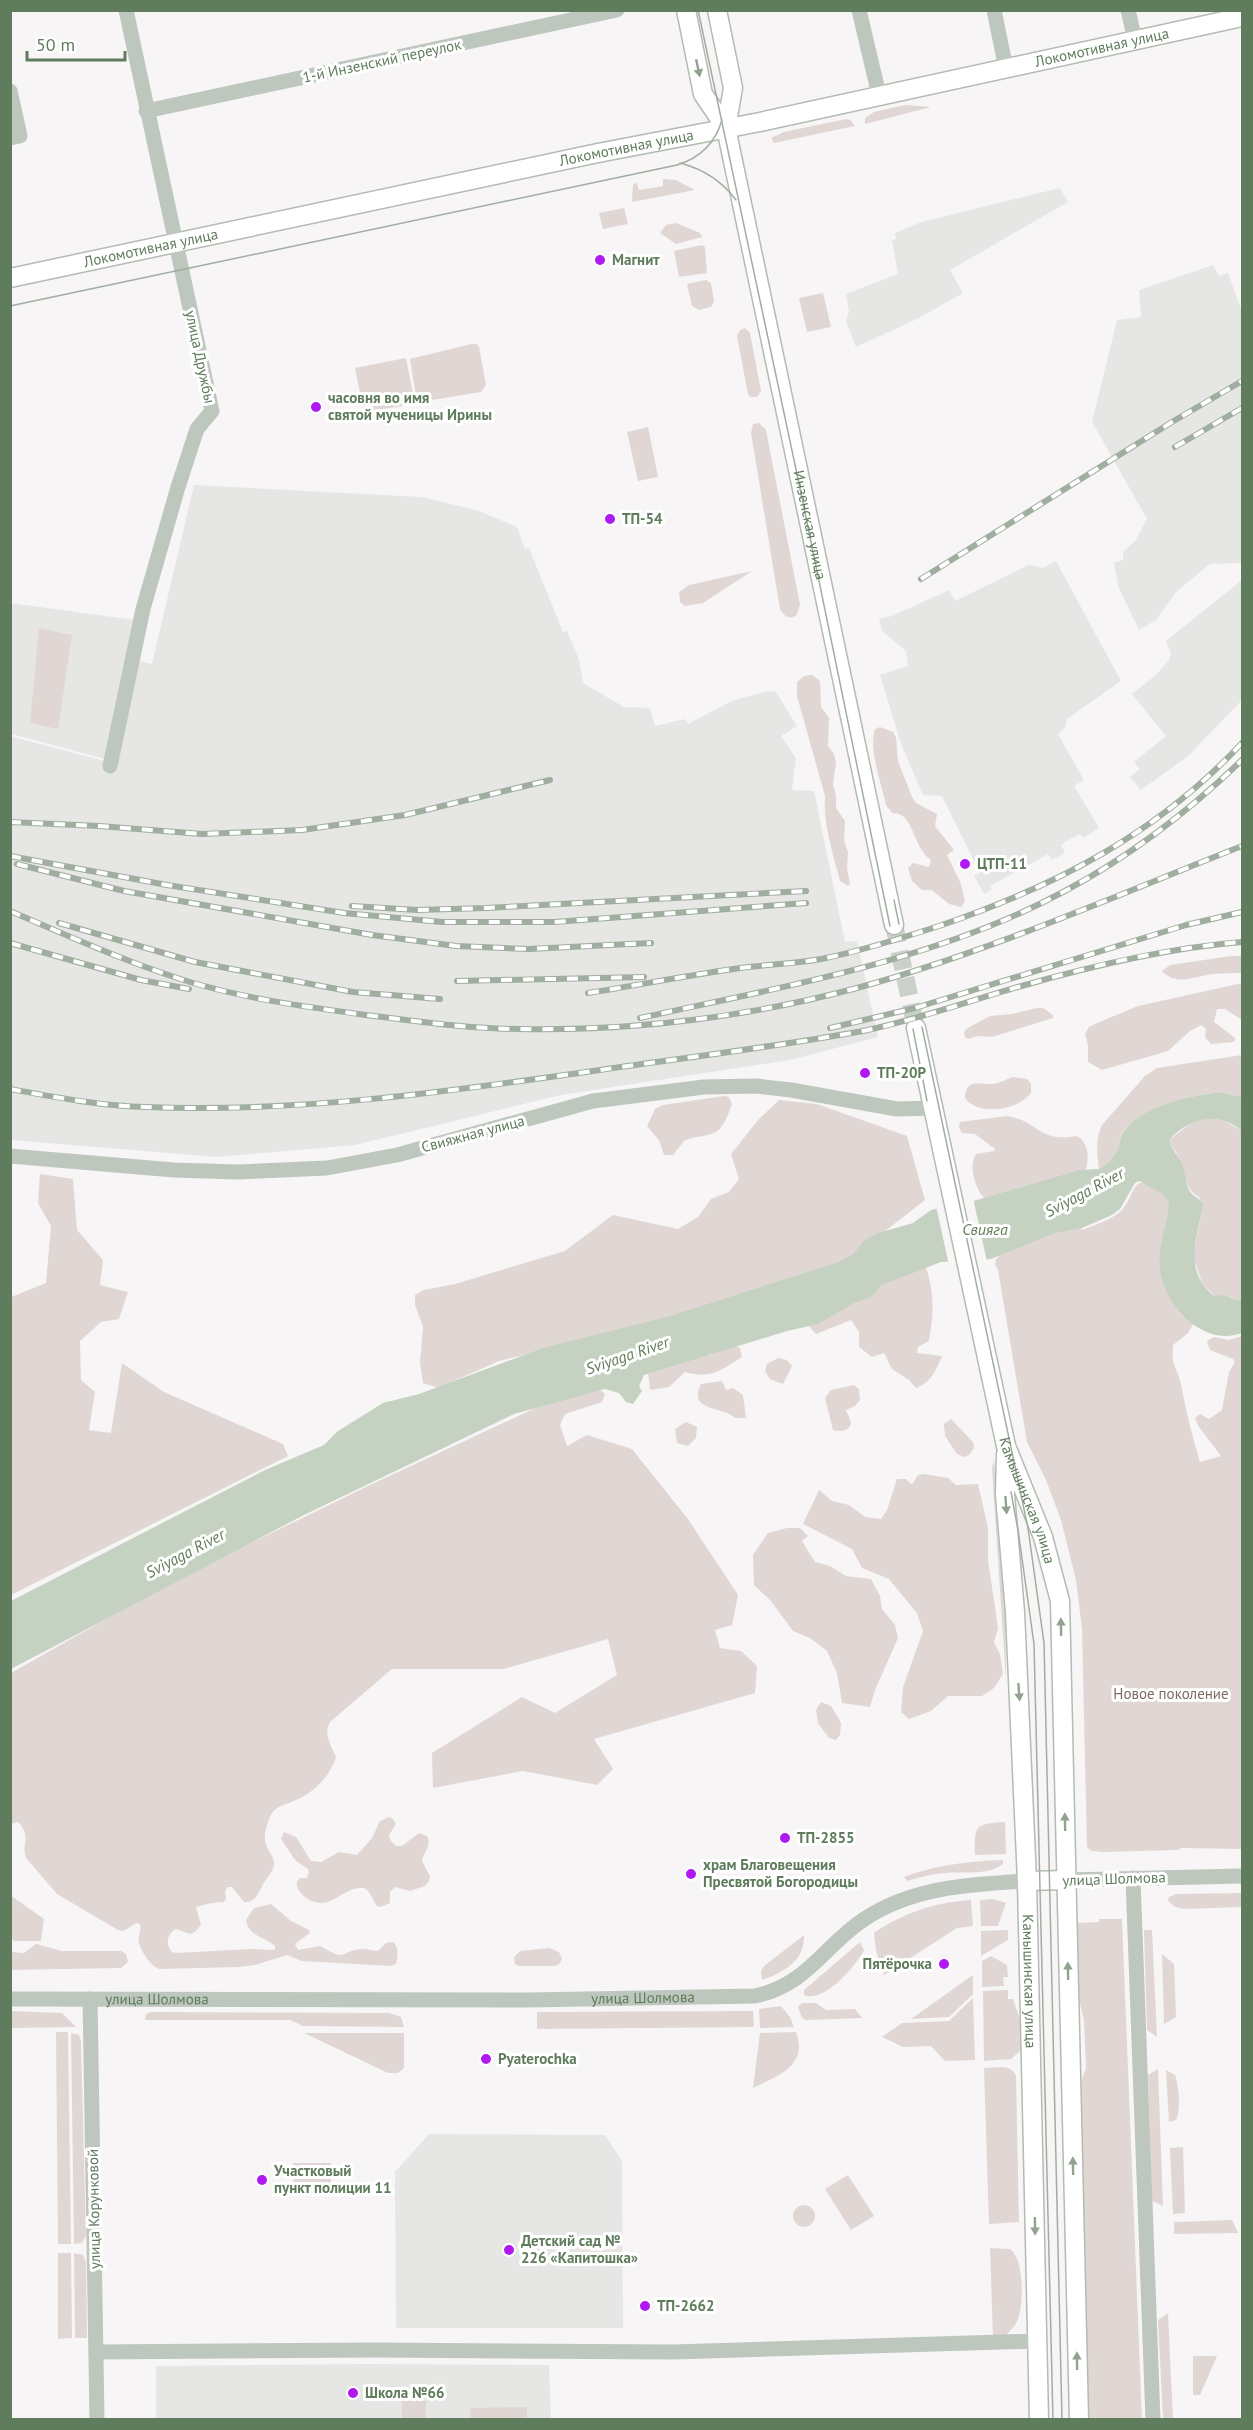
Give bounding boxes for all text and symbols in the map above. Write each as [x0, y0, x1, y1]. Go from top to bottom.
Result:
street label: Локомотивная улица [1032, 23, 1171, 71]
scale bar [27, 24, 124, 62]
text: 50 m [36, 33, 75, 56]
street label: 1-й Инзенский переулок [301, 34, 464, 87]
one-way arrow [693, 58, 703, 77]
street label: Локомотивная улица [556, 125, 695, 170]
street label: Локомотивная улица [81, 224, 220, 271]
place label: Магнит [612, 250, 660, 269]
marker: Магнит [593, 253, 607, 267]
street label: улица Дружбы [181, 309, 220, 405]
place label: часовня во имя святой мученицы Ирины [328, 388, 492, 424]
marker: часовня во имя святой мученицы Ирины [309, 400, 323, 414]
street label: Инзенская улица [789, 468, 831, 581]
place label: ТП-54 [622, 509, 663, 528]
marker: ТП-54 [603, 512, 617, 526]
place label: ЦТП-11 [977, 854, 1027, 873]
marker: ЦТП-11 [958, 857, 972, 871]
place label: ТП-20Р [877, 1063, 927, 1082]
marker: ТП-20Р [858, 1066, 872, 1080]
street label: Свияжная улица [419, 1111, 527, 1156]
water label: Sviyaga River [1041, 1162, 1128, 1221]
water label: Свияга [962, 1219, 1008, 1239]
water label: Sviyaga River [583, 1331, 673, 1379]
street label: Камышинская улица [995, 1435, 1060, 1566]
one-way arrow [1001, 1495, 1011, 1514]
water label: Sviyaga River [142, 1523, 229, 1582]
one-way arrow [1056, 1617, 1066, 1636]
one-way arrow [1014, 1682, 1023, 1701]
park label: Новое поколение [1113, 1684, 1229, 1703]
one-way arrow [1061, 1812, 1070, 1831]
place label: ТП-2855 [797, 1828, 855, 1847]
marker: ТП-2855 [778, 1831, 792, 1845]
place label: храм Благовещения Пресвятой Богородицы [703, 1855, 858, 1891]
marker: храм Благовещения Пресвятой Богородицы [684, 1867, 698, 1881]
street label: улица Шолмова [1062, 1867, 1166, 1890]
street label: Камышинская улица [1019, 1914, 1041, 2049]
place label: Пятёрочка [863, 1954, 932, 1973]
marker: Пятёрочка [937, 1957, 951, 1971]
one-way arrow [1064, 1962, 1073, 1981]
street label: улица Шолмова [591, 1987, 695, 2008]
street label: улица Шолмова [105, 1989, 209, 2008]
place label: Pyaterochka [498, 2049, 577, 2068]
marker: Pyaterochka [479, 2052, 493, 2066]
street label: улица Корунковой [83, 2149, 104, 2269]
one-way arrow [1068, 2157, 1078, 2176]
place label: Участковый пункт полиции 11 [273, 2161, 392, 2197]
marker: Участковый пункт полиции 11 [255, 2173, 269, 2187]
one-way arrow [1030, 2217, 1040, 2236]
place label: Детский сад № 226 «Капитошка» [521, 2231, 638, 2267]
marker: Детский сад № 226 «Капитошка» [502, 2243, 516, 2257]
place label: ТП-2662 [657, 2296, 715, 2315]
marker: ТП-2662 [638, 2299, 652, 2313]
one-way arrow [1072, 2352, 1082, 2371]
place label: Школа №66 [365, 2383, 445, 2402]
marker: Школа №66 [346, 2386, 360, 2400]

